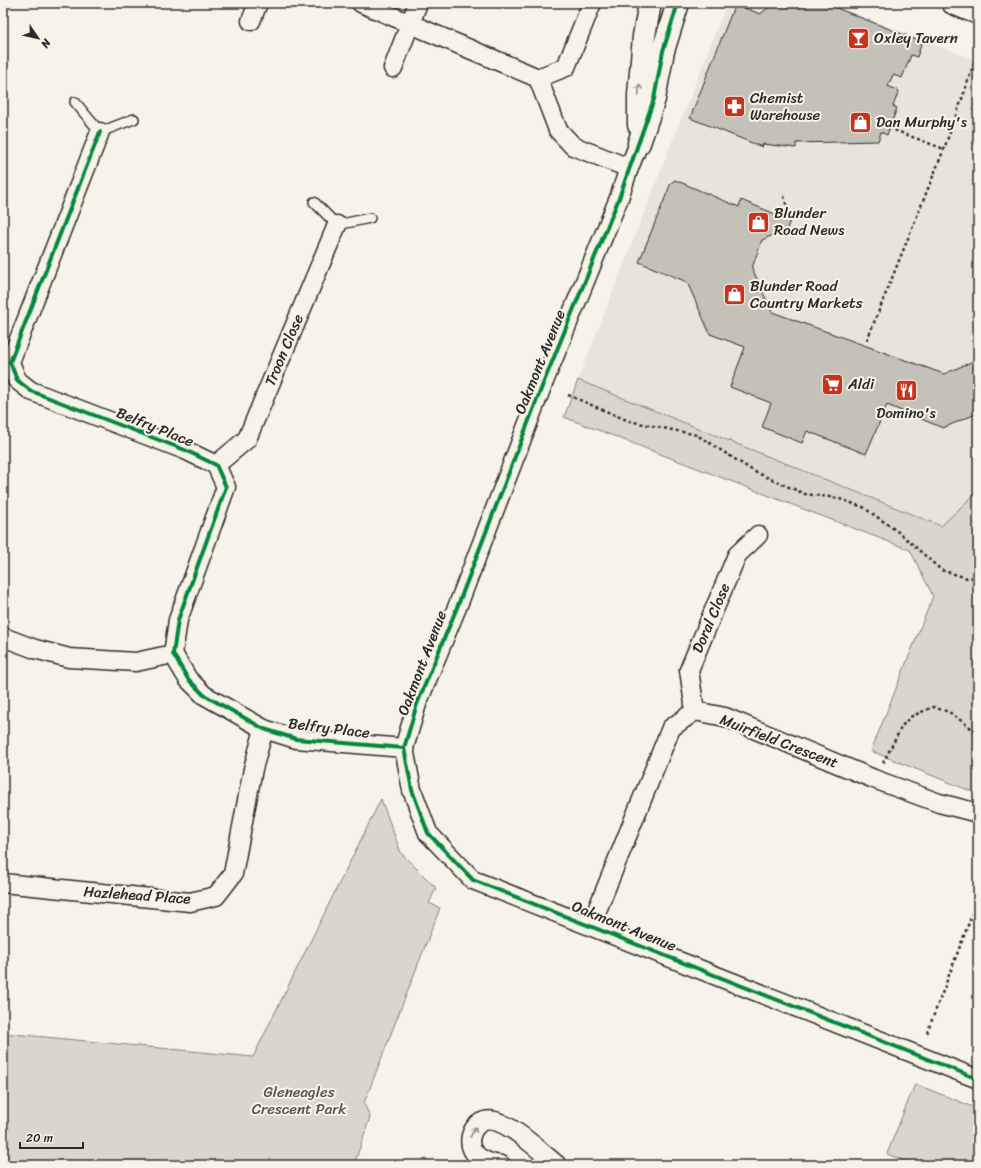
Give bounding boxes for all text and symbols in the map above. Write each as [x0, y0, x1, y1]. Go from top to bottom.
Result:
north arrow [18, 18, 58, 58]
bar icon: Oxley Tavern [845, 25, 871, 51]
place label: Oxley Tavern [874, 25, 958, 51]
text: N [36, 34, 56, 52]
one-way arrow [636, 84, 643, 97]
place label: Chemist Warehouse [750, 85, 820, 128]
pharmacy icon: Chemist Warehouse [721, 94, 747, 120]
shop icon: Dan Murphy's [848, 109, 874, 135]
place label: Dan Murphy's [876, 109, 968, 135]
place label: Blunder Road News [774, 200, 845, 243]
shop icon: Blunder Road News [745, 209, 771, 235]
place label: Blunder Road Country Markets [750, 273, 863, 316]
shop icon: Blunder Road Country Markets [721, 282, 747, 308]
street label: Oakmont Avenue [507, 305, 573, 418]
street label: Troon Close [257, 310, 311, 390]
supermarket icon: Aldi [819, 371, 845, 397]
place label: Aldi [847, 371, 875, 397]
restaurant icon: Domino's [893, 377, 919, 403]
street label: Belfry Place [112, 400, 198, 455]
place label: Domino's [876, 400, 937, 426]
street label: Doral Close [685, 579, 738, 657]
street label: Oakmont Avenue [390, 606, 454, 719]
street label: Muirfield Crescent [716, 706, 842, 776]
street label: Belfry Place [287, 710, 372, 746]
street label: Hazlehead Place [83, 878, 191, 912]
street label: Oakmont Avenue [568, 893, 681, 959]
park label: Gleneagles Crescent Park [252, 1079, 347, 1122]
scale bar [20, 1124, 83, 1150]
one-way arrow [470, 1126, 478, 1138]
text: 20 m [26, 1127, 53, 1149]

